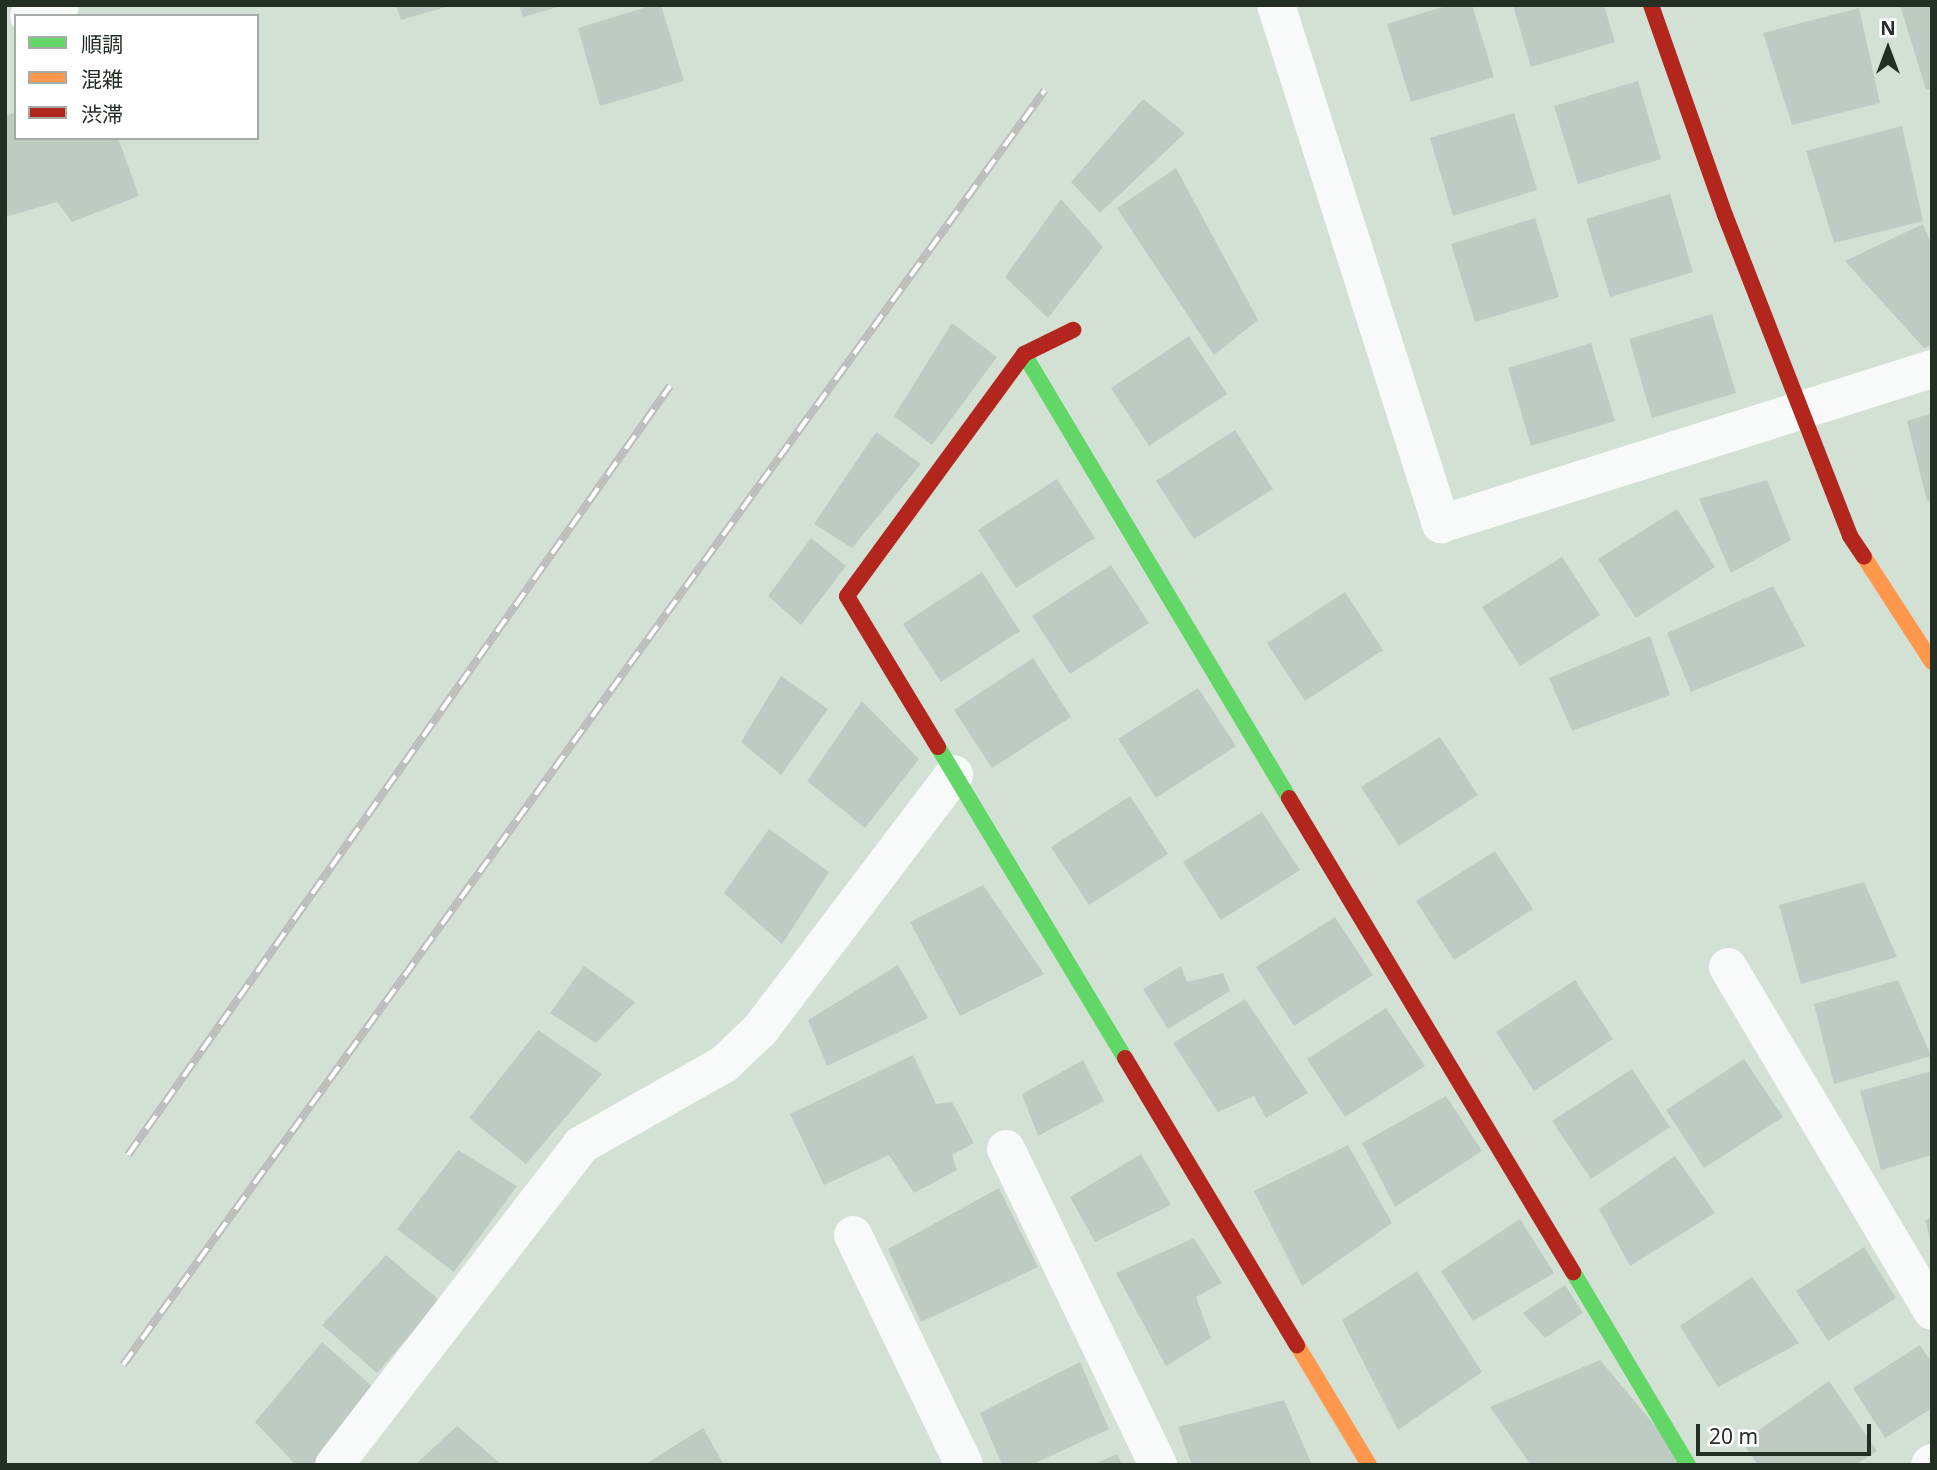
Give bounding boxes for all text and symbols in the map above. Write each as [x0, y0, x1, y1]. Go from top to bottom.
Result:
legend [14, 14, 259, 140]
north arrow [1853, 14, 1923, 84]
text: N [1880, 15, 1896, 41]
text: 順調 [81, 30, 123, 58]
text: 混雑 [81, 65, 123, 93]
text: 渋滞 [81, 100, 123, 128]
scale bar [1699, 1410, 1874, 1454]
text: 20 m [1709, 1422, 1758, 1450]

